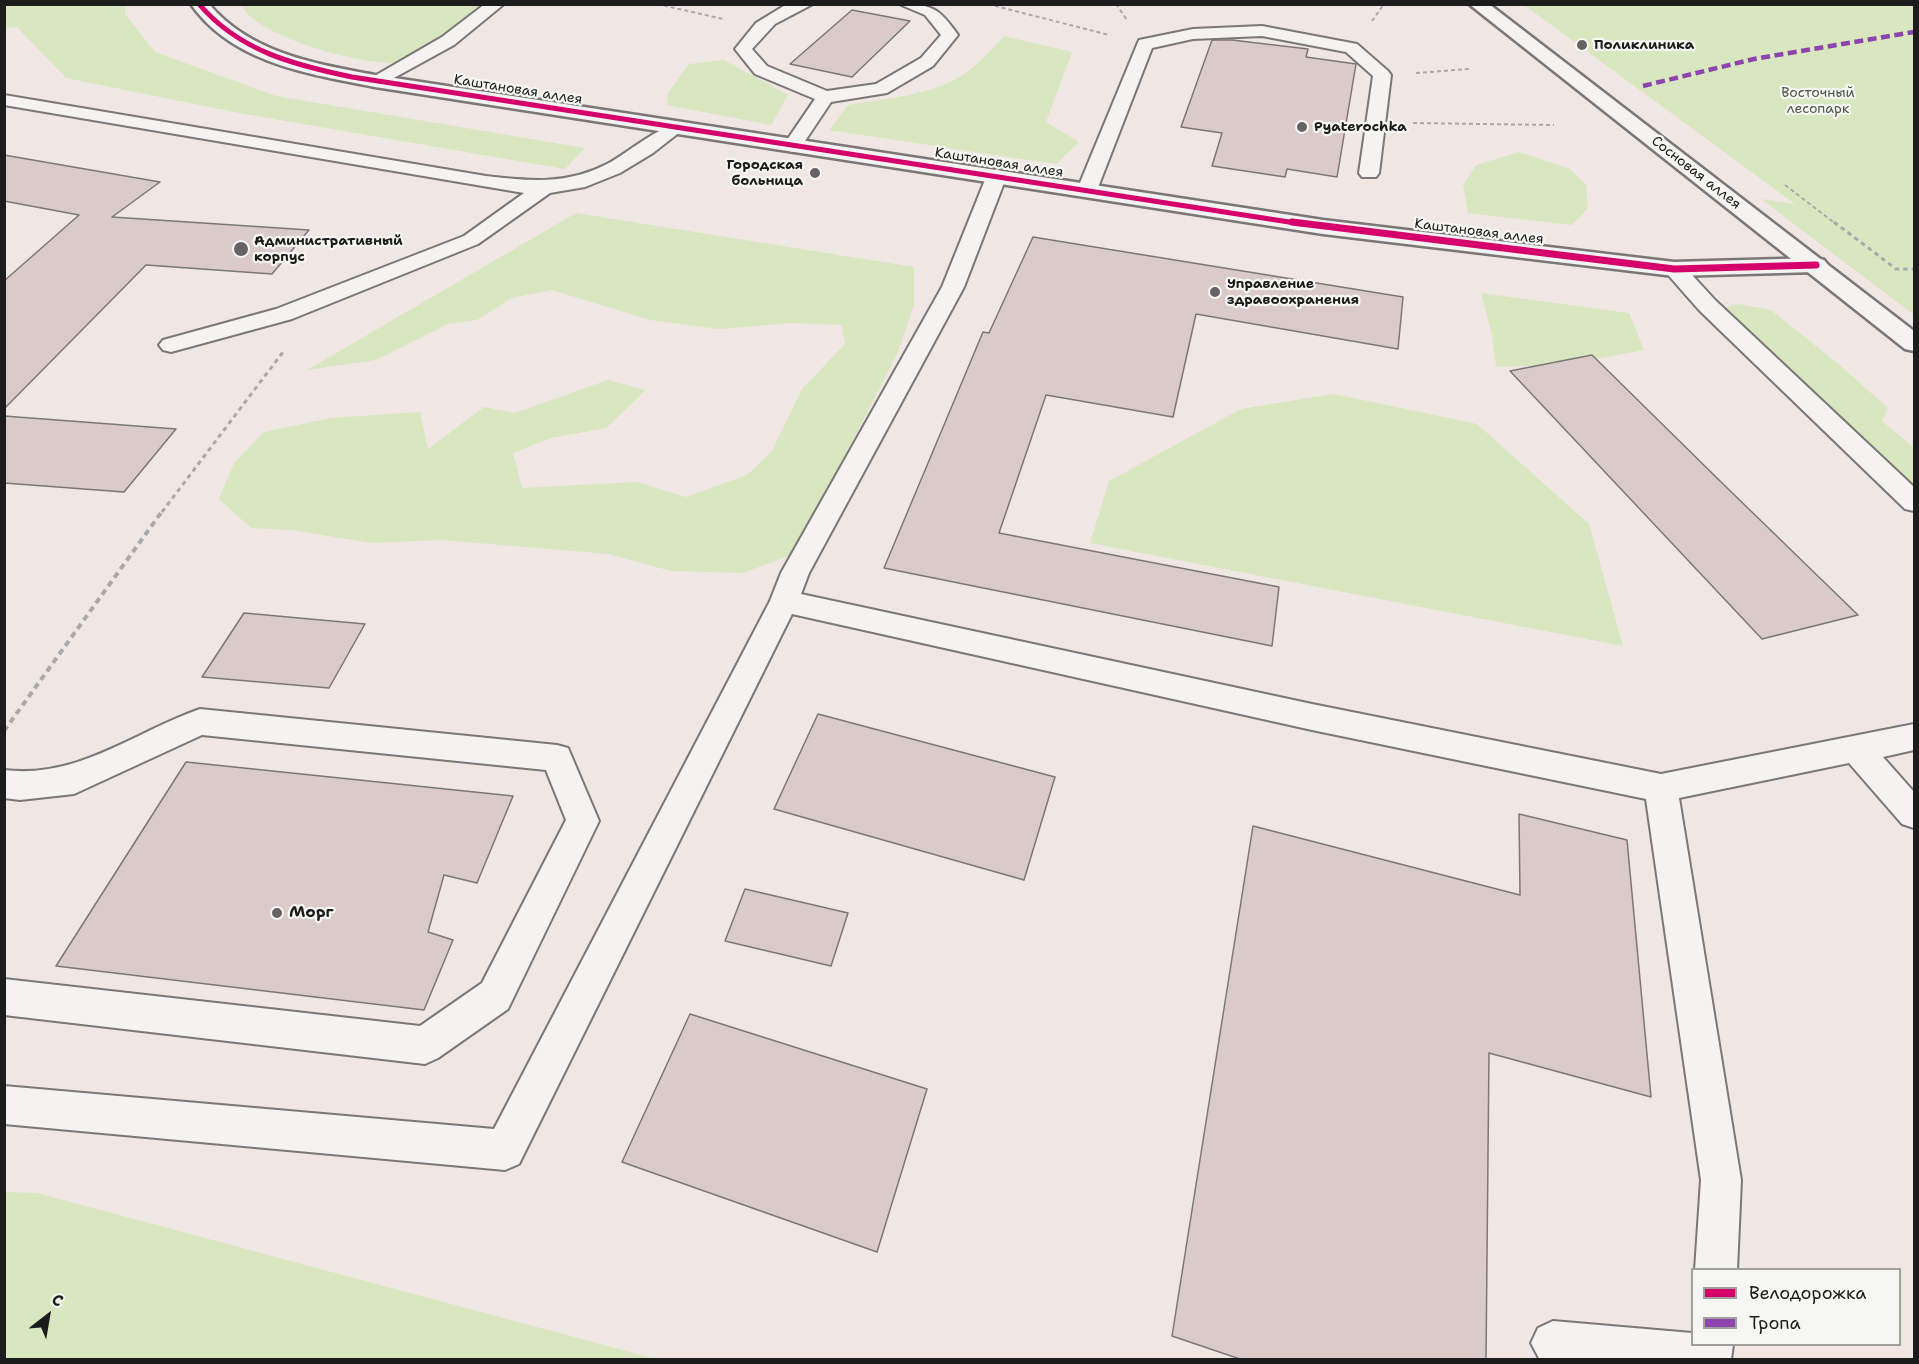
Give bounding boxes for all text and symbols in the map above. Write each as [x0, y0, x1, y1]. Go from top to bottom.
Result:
place label: Поликлиника [1594, 37, 1694, 53]
marker: Поликлиника [1575, 38, 1589, 52]
street label: Каштановая аллея [453, 72, 583, 108]
park label: Восточный лесопарк [1781, 85, 1855, 118]
place label: Pyaterochka [1314, 119, 1407, 135]
marker: Pyaterochka [1295, 120, 1309, 134]
street label: Сосновая аллея [1648, 133, 1744, 213]
street label: Каштановая аллея [934, 145, 1064, 181]
place label: Городская больница [727, 157, 803, 190]
marker: Городская больница [808, 166, 822, 180]
street label: Каштановая аллея [1413, 216, 1545, 248]
place label: Административный корпус [254, 233, 403, 266]
marker: Административный корпус [232, 240, 250, 258]
place label: Управление здравоохранения [1227, 276, 1359, 308]
marker: Управление здравоохранения [1208, 285, 1222, 299]
place label: Морг [289, 903, 334, 923]
marker: Морг [270, 906, 284, 920]
legend [1691, 1268, 1901, 1346]
text: Велодорожка [1749, 1281, 1867, 1305]
north arrow [18, 1286, 78, 1346]
text: С [48, 1289, 67, 1312]
text: Тропа [1749, 1311, 1801, 1335]

